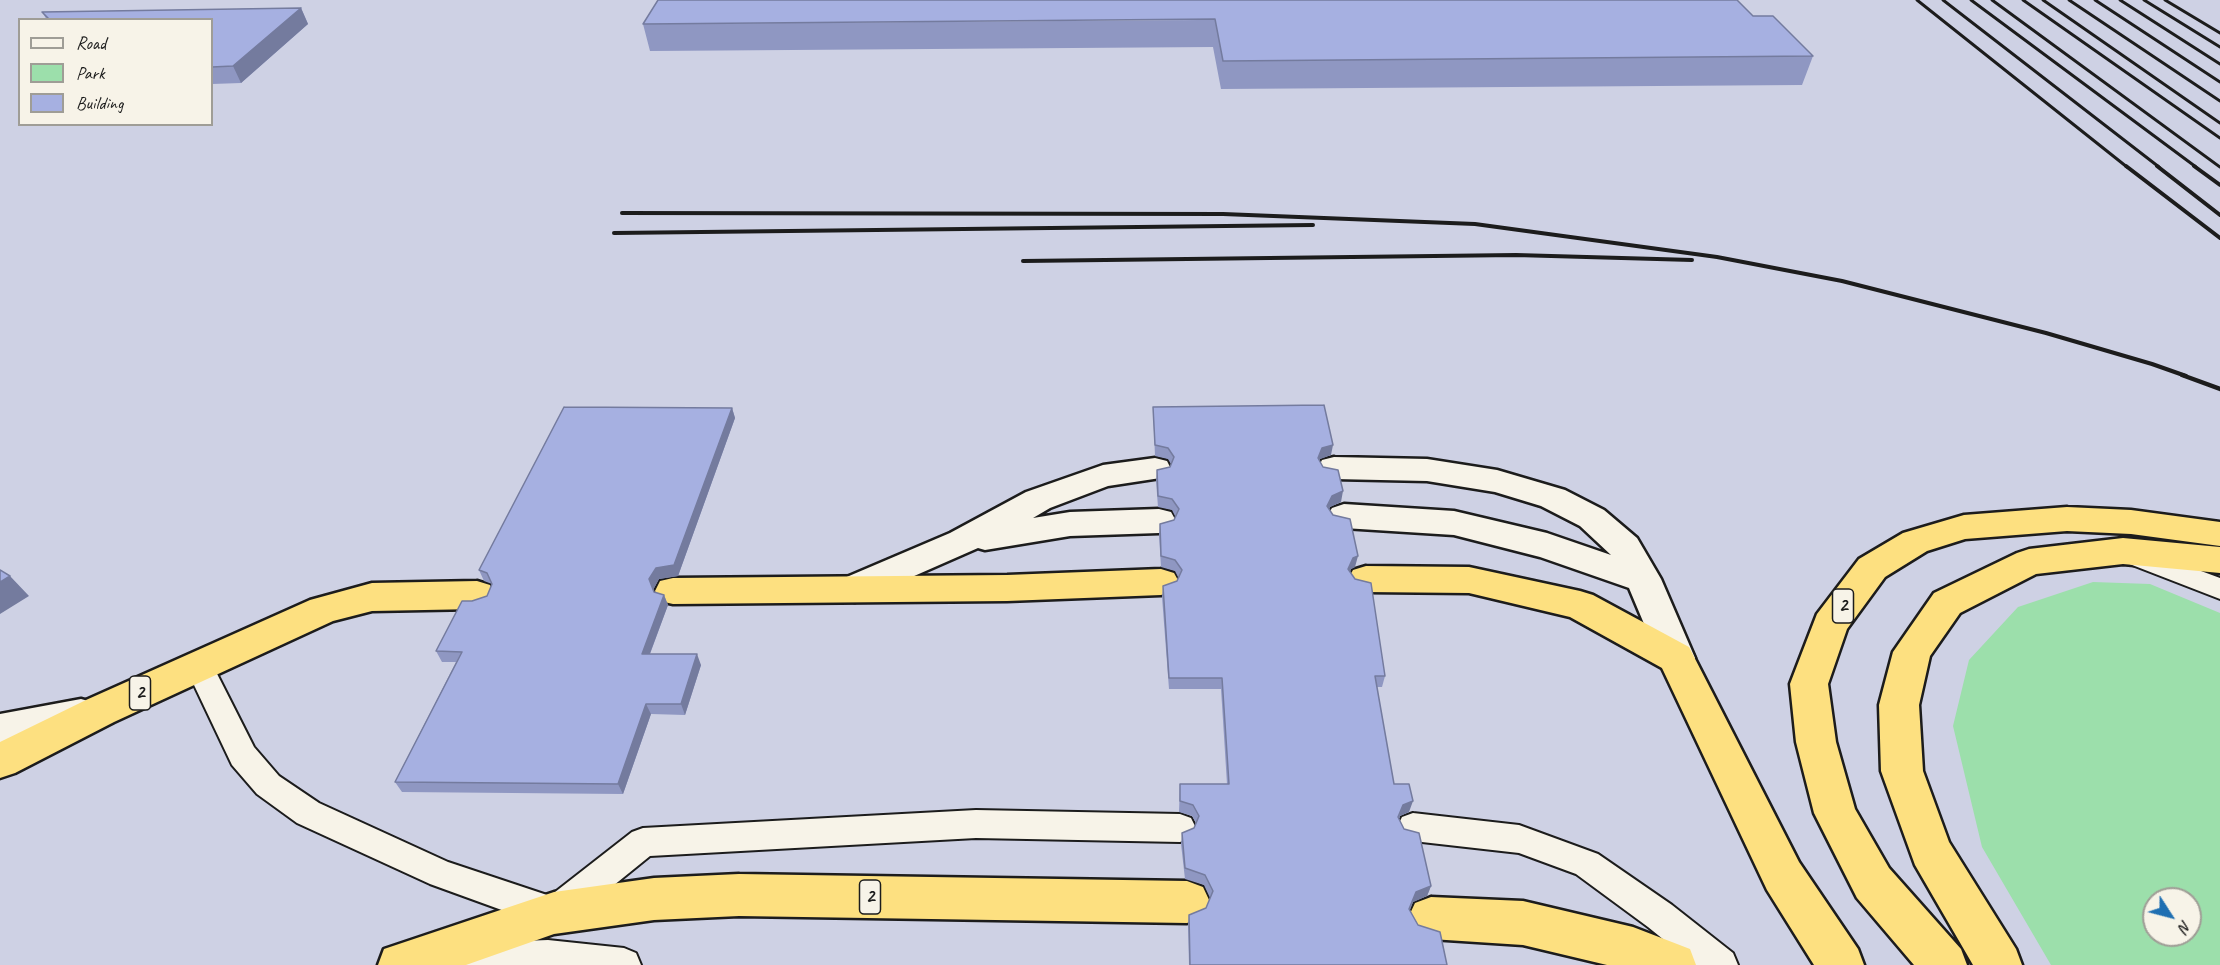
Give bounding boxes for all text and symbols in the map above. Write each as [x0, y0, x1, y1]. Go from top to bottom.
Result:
legend [18, 18, 213, 126]
text: Road [76, 32, 106, 54]
text: Park [76, 62, 105, 84]
text: Building [76, 92, 123, 114]
road number: 2 [1832, 589, 1854, 623]
road number: 2 [130, 676, 150, 710]
road number: 2 [860, 880, 880, 914]
north arrow [2142, 887, 2202, 947]
text: N [2174, 917, 2196, 936]

